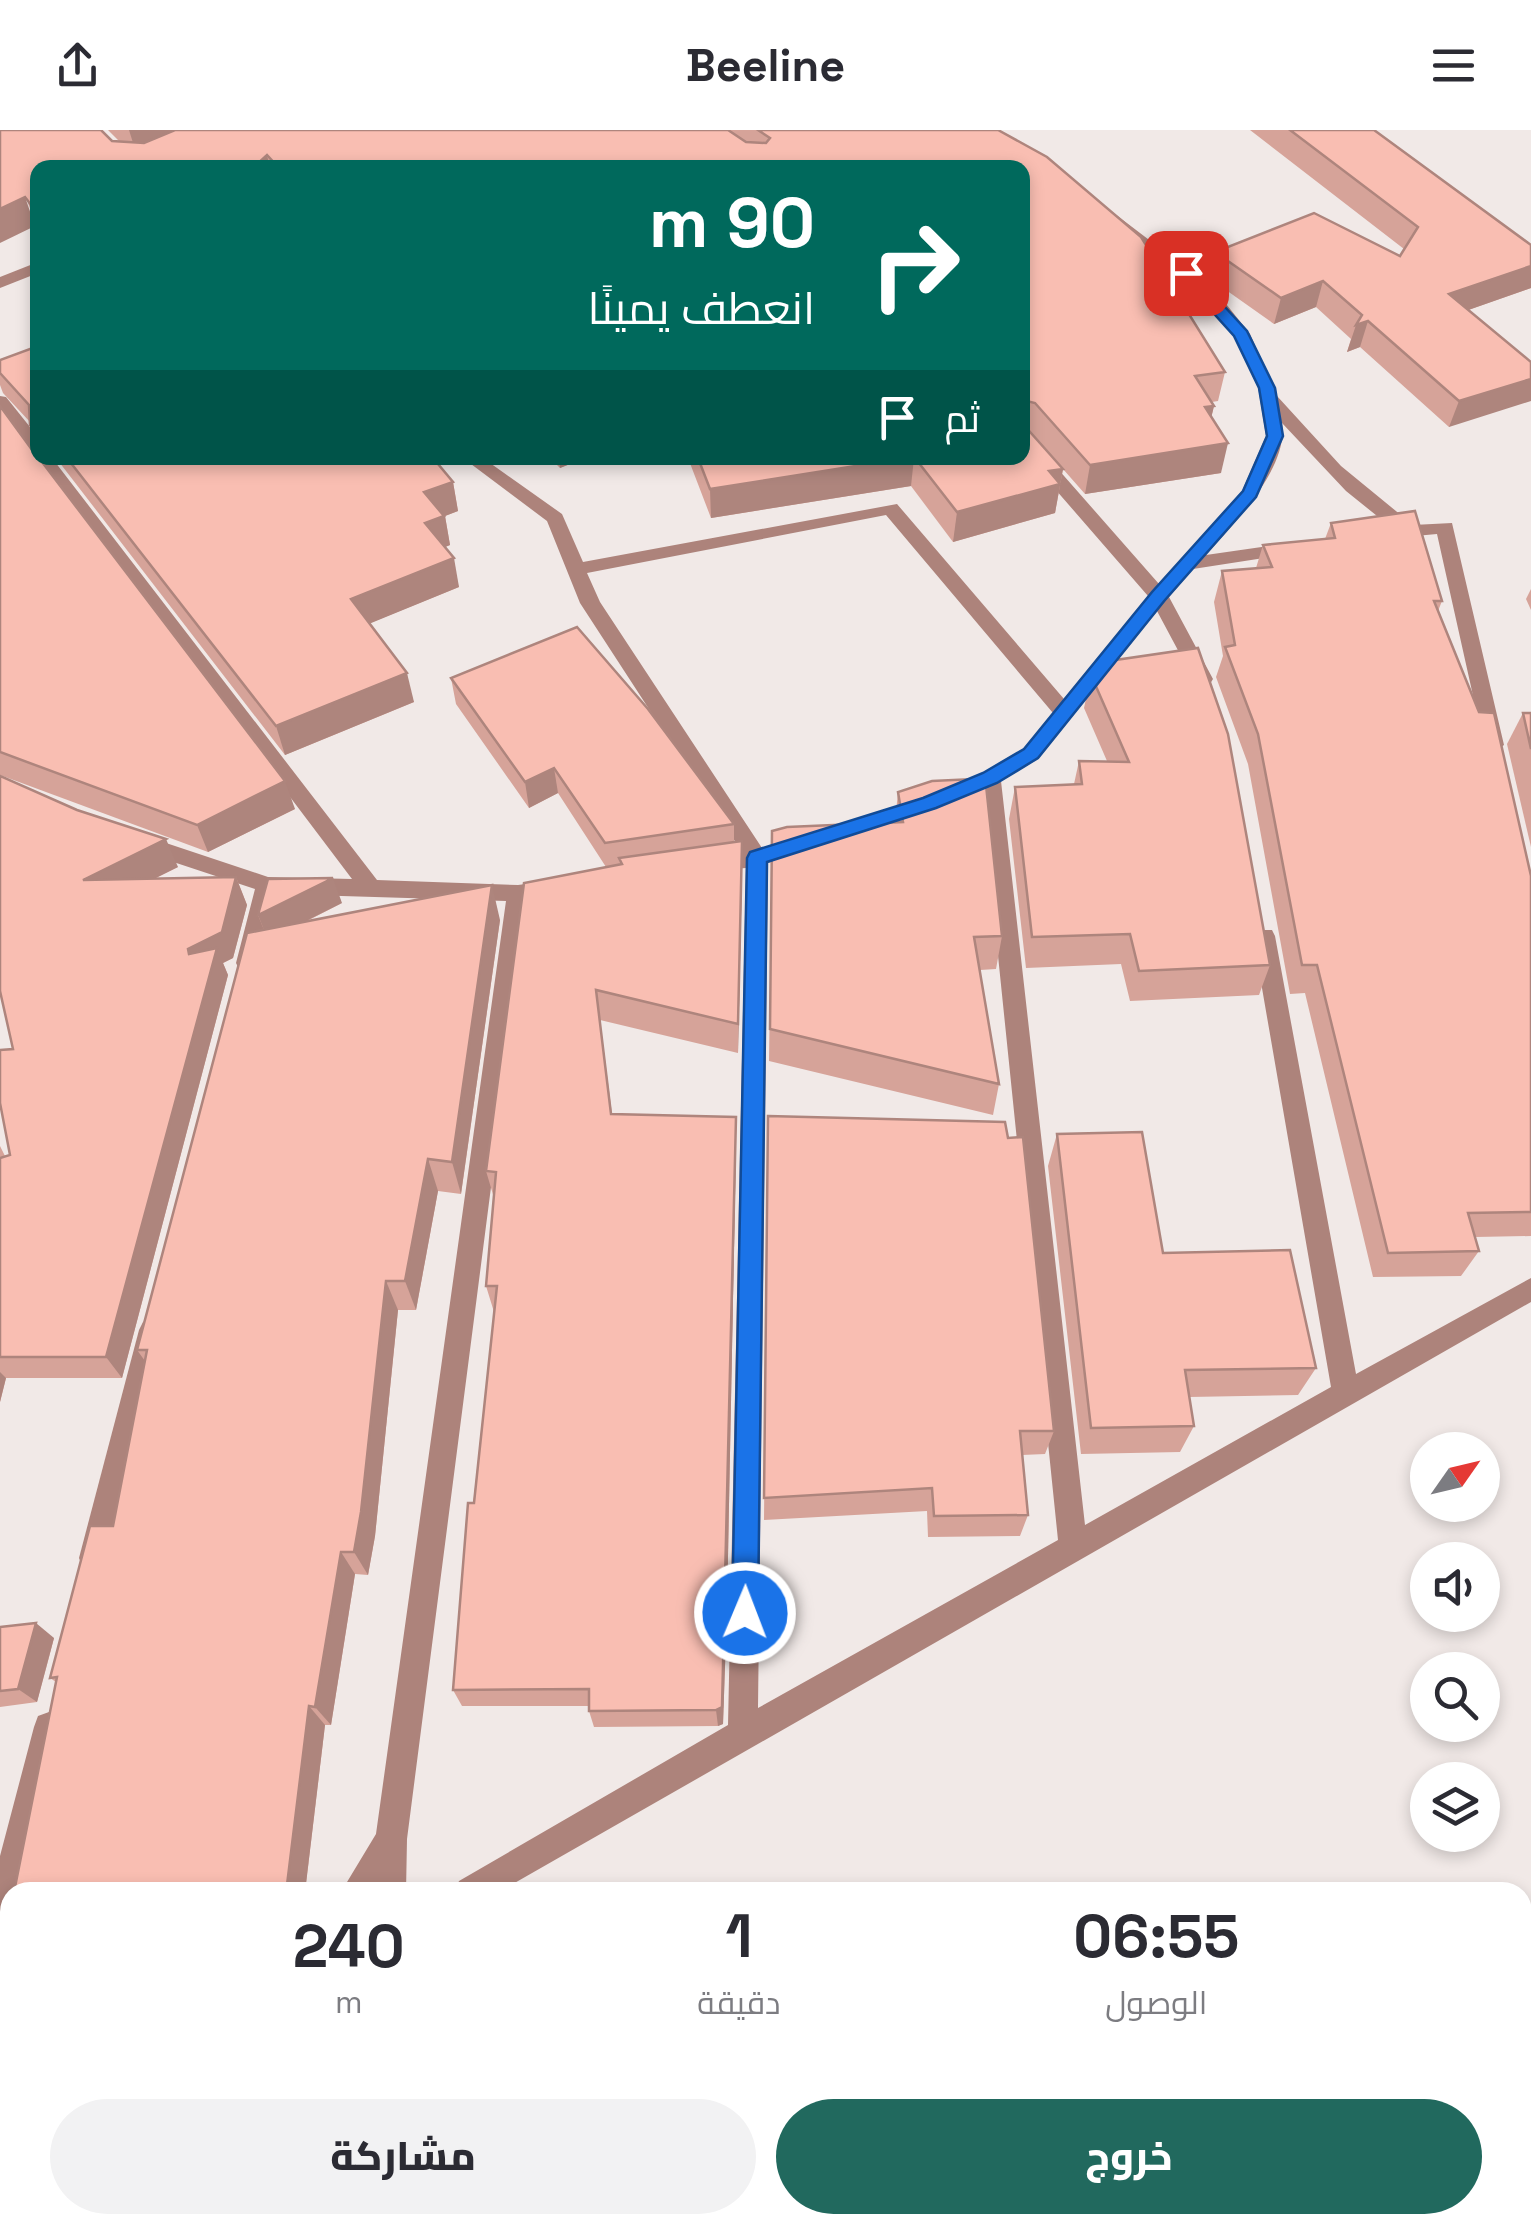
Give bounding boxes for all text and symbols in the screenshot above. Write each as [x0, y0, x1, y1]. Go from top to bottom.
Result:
text: Beeline [686, 37, 845, 94]
icon: share [50, 38, 105, 93]
icon: menu [1426, 38, 1481, 93]
text: 90 m [649, 178, 815, 267]
icon: right [850, 200, 980, 330]
pin [1144, 231, 1229, 316]
icon: arrive [1159, 246, 1214, 301]
text: انعطف يمينًا [587, 280, 815, 337]
icon: arrive [870, 390, 925, 445]
text: ثم [945, 395, 980, 443]
north arrow [1410, 1432, 1500, 1522]
map controls [1410, 1432, 1500, 1852]
button: sound [1410, 1542, 1500, 1632]
position arrow [693, 1561, 797, 1665]
button: search [1410, 1652, 1500, 1742]
button: layers [1410, 1762, 1500, 1852]
text: 1 [725, 1898, 753, 1975]
text: 06:55 [1073, 1898, 1239, 1975]
text: 240 [293, 1908, 405, 1985]
text: m [335, 1982, 362, 2022]
text: دقيقة [697, 1983, 781, 2023]
text: الوصول [1105, 1983, 1207, 2023]
button: مشاركة [50, 2099, 756, 2214]
button: خروج [776, 2099, 1482, 2214]

